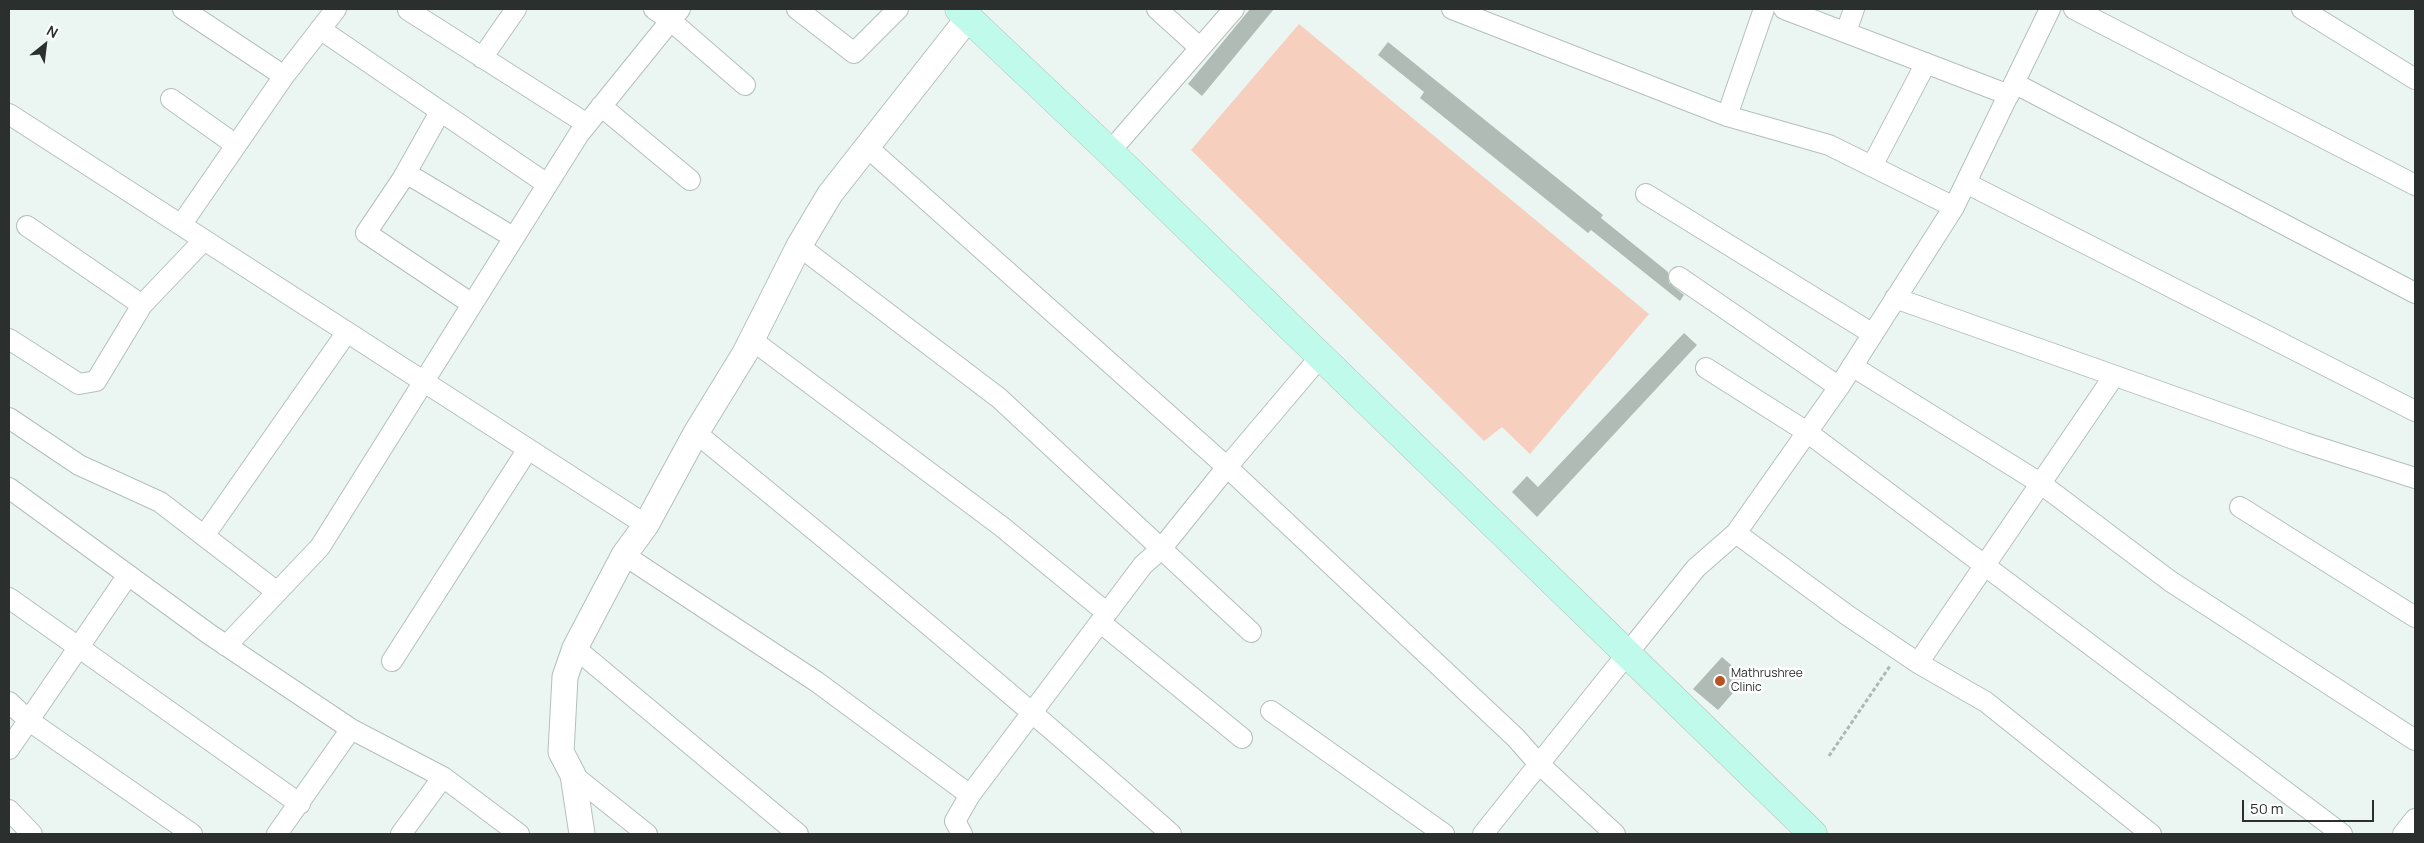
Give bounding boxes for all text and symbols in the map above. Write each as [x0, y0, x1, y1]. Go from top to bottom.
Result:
north arrow [20, 20, 70, 70]
text: N [44, 21, 62, 42]
place label: Mathrushree Clinic [1731, 667, 1803, 695]
marker: Mathrushree Clinic [1713, 674, 1727, 688]
scale bar [2244, 790, 2376, 822]
text: 50 m [2250, 798, 2284, 819]

